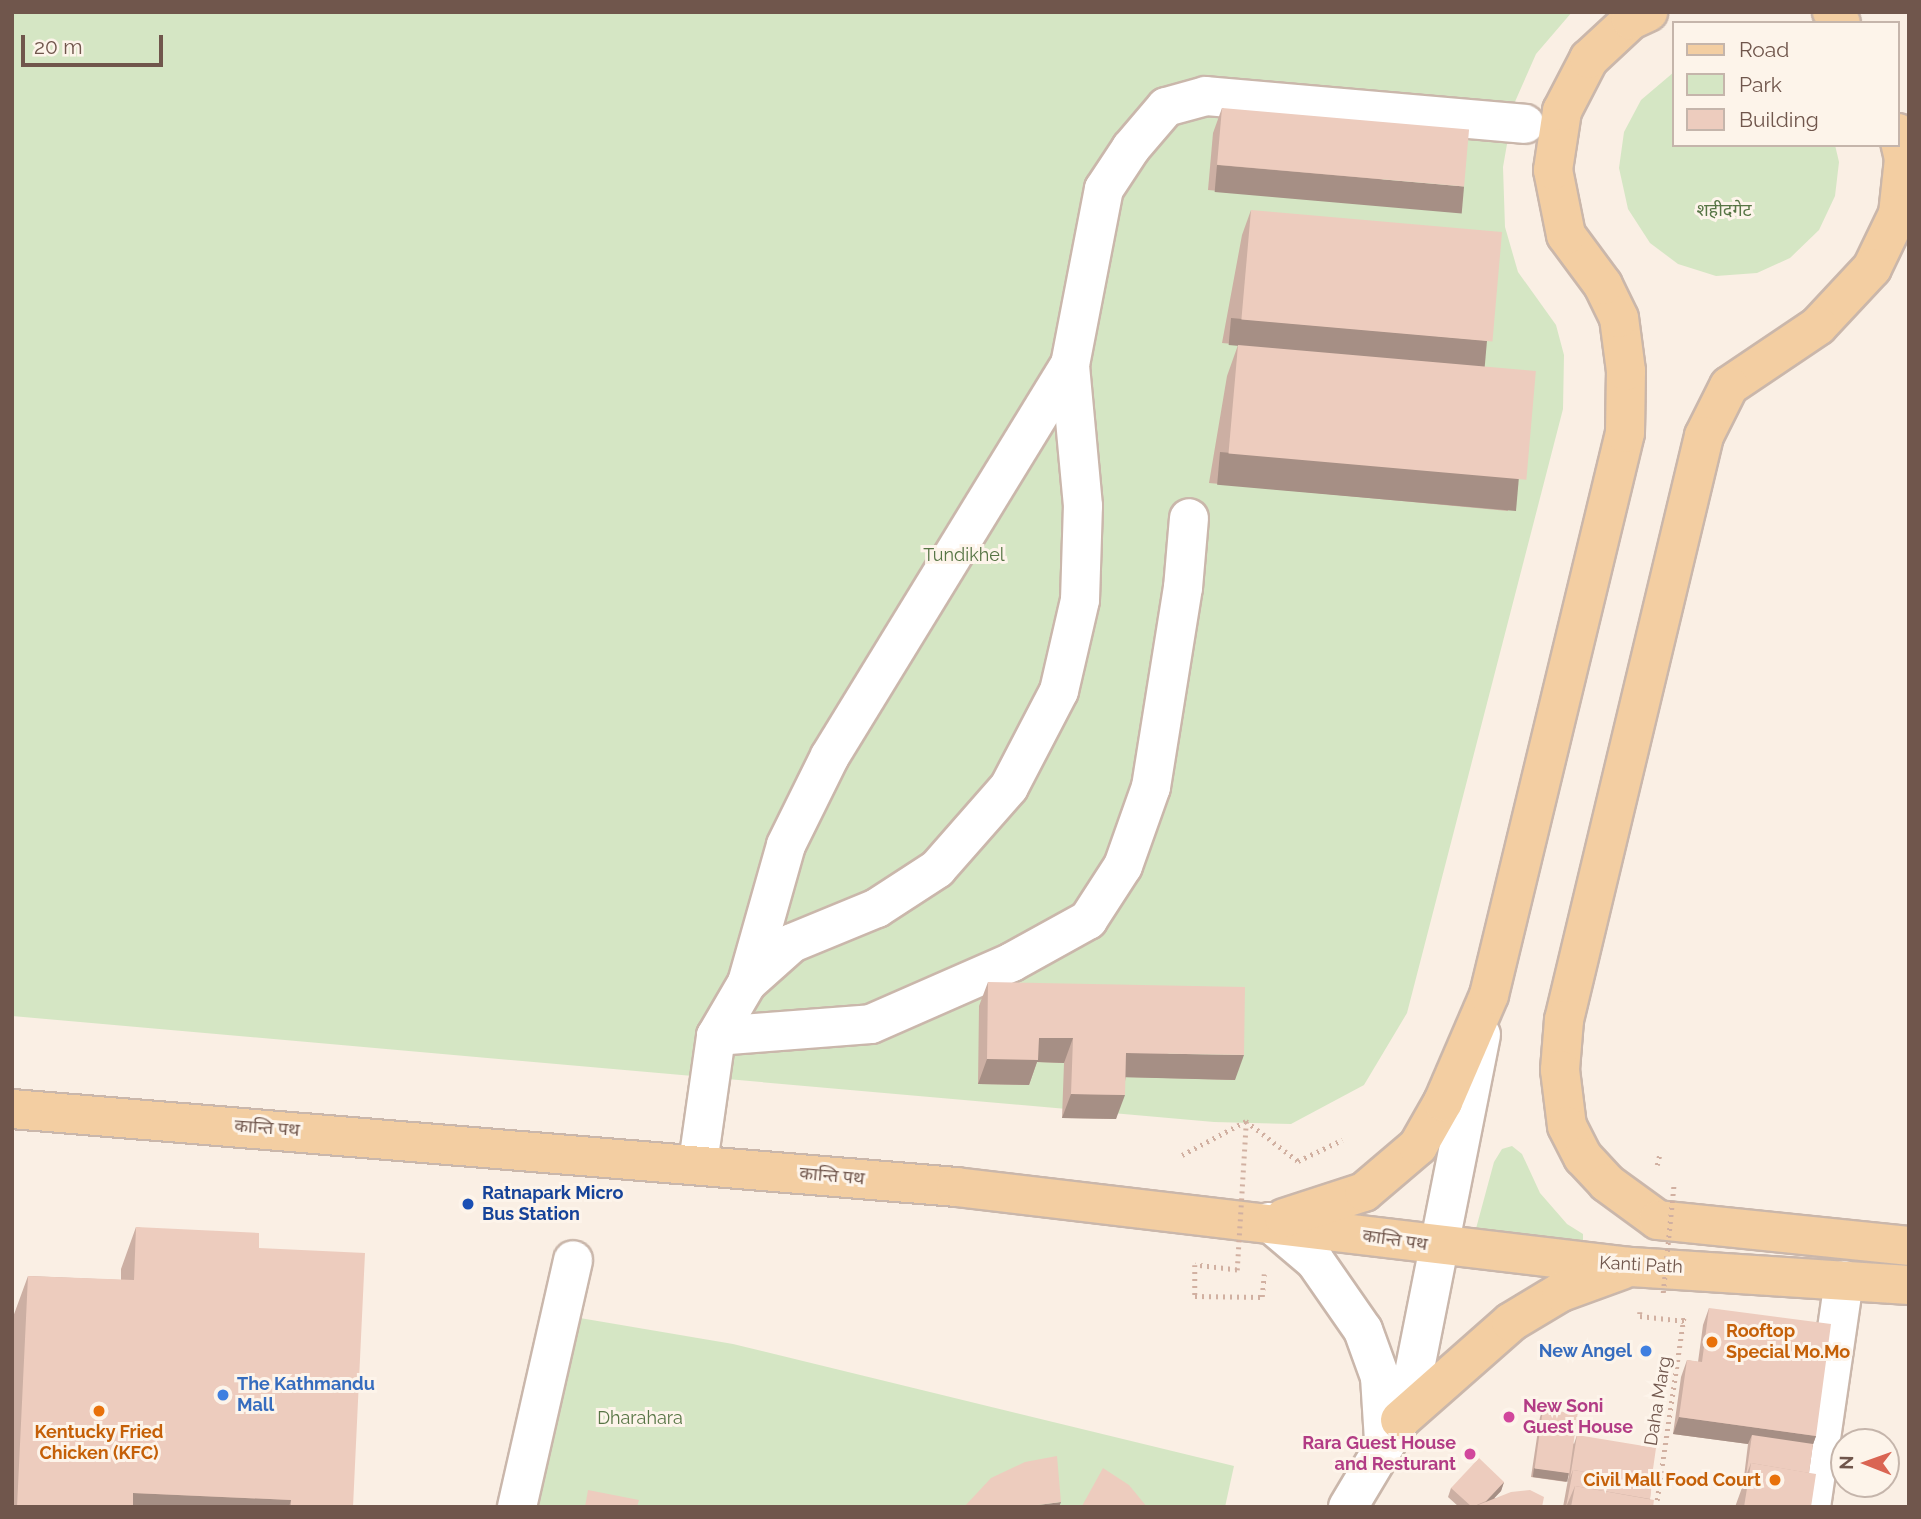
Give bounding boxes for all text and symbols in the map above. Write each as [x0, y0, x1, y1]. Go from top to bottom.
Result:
scale bar [24, 21, 166, 65]
legend [1672, 21, 1900, 147]
text: 20 m [34, 34, 82, 59]
text: Road [1739, 37, 1789, 62]
text: Park [1739, 72, 1782, 97]
text: Building [1739, 107, 1819, 132]
park label: शहीदगेट [1696, 199, 1752, 221]
park label: Tundikhel [923, 544, 1005, 566]
street label: कान्ति पथ [234, 1115, 300, 1141]
street label: कान्ति पथ [799, 1162, 865, 1190]
place label: Ratnapark Micro Bus Station [482, 1183, 623, 1226]
marker: Ratnapark Micro Bus Station [460, 1196, 476, 1212]
street label: कान्ति पथ [1361, 1225, 1429, 1255]
street label: Kanti Path [1599, 1252, 1683, 1278]
place label: Rooftop Special Mo.Mo [1726, 1321, 1851, 1364]
marker: Rooftop Special Mo.Mo [1704, 1334, 1720, 1350]
place label: New Angel [1538, 1340, 1632, 1362]
marker: New Angel [1638, 1343, 1654, 1359]
street label: Daha Marg [1640, 1355, 1676, 1447]
place label: The Kathmandu Mall [237, 1374, 375, 1416]
marker: The Kathmandu Mall [215, 1387, 231, 1403]
place label: New Soni Guest House [1523, 1396, 1633, 1438]
marker: Kentucky Fried Chicken (KFC) [91, 1403, 107, 1419]
park label: Dharahara [597, 1407, 683, 1429]
marker: New Soni Guest House [1501, 1409, 1517, 1425]
place label: Kentucky Fried Chicken (KFC) [34, 1422, 164, 1464]
north arrow [1830, 1428, 1900, 1498]
place label: Rara Guest House and Resturant [1302, 1433, 1456, 1476]
marker: Rara Guest House and Resturant [1462, 1446, 1478, 1462]
text: N [1835, 1455, 1857, 1470]
place label: Civil Mall Food Court [1582, 1469, 1761, 1491]
marker: Civil Mall Food Court [1767, 1472, 1783, 1488]

